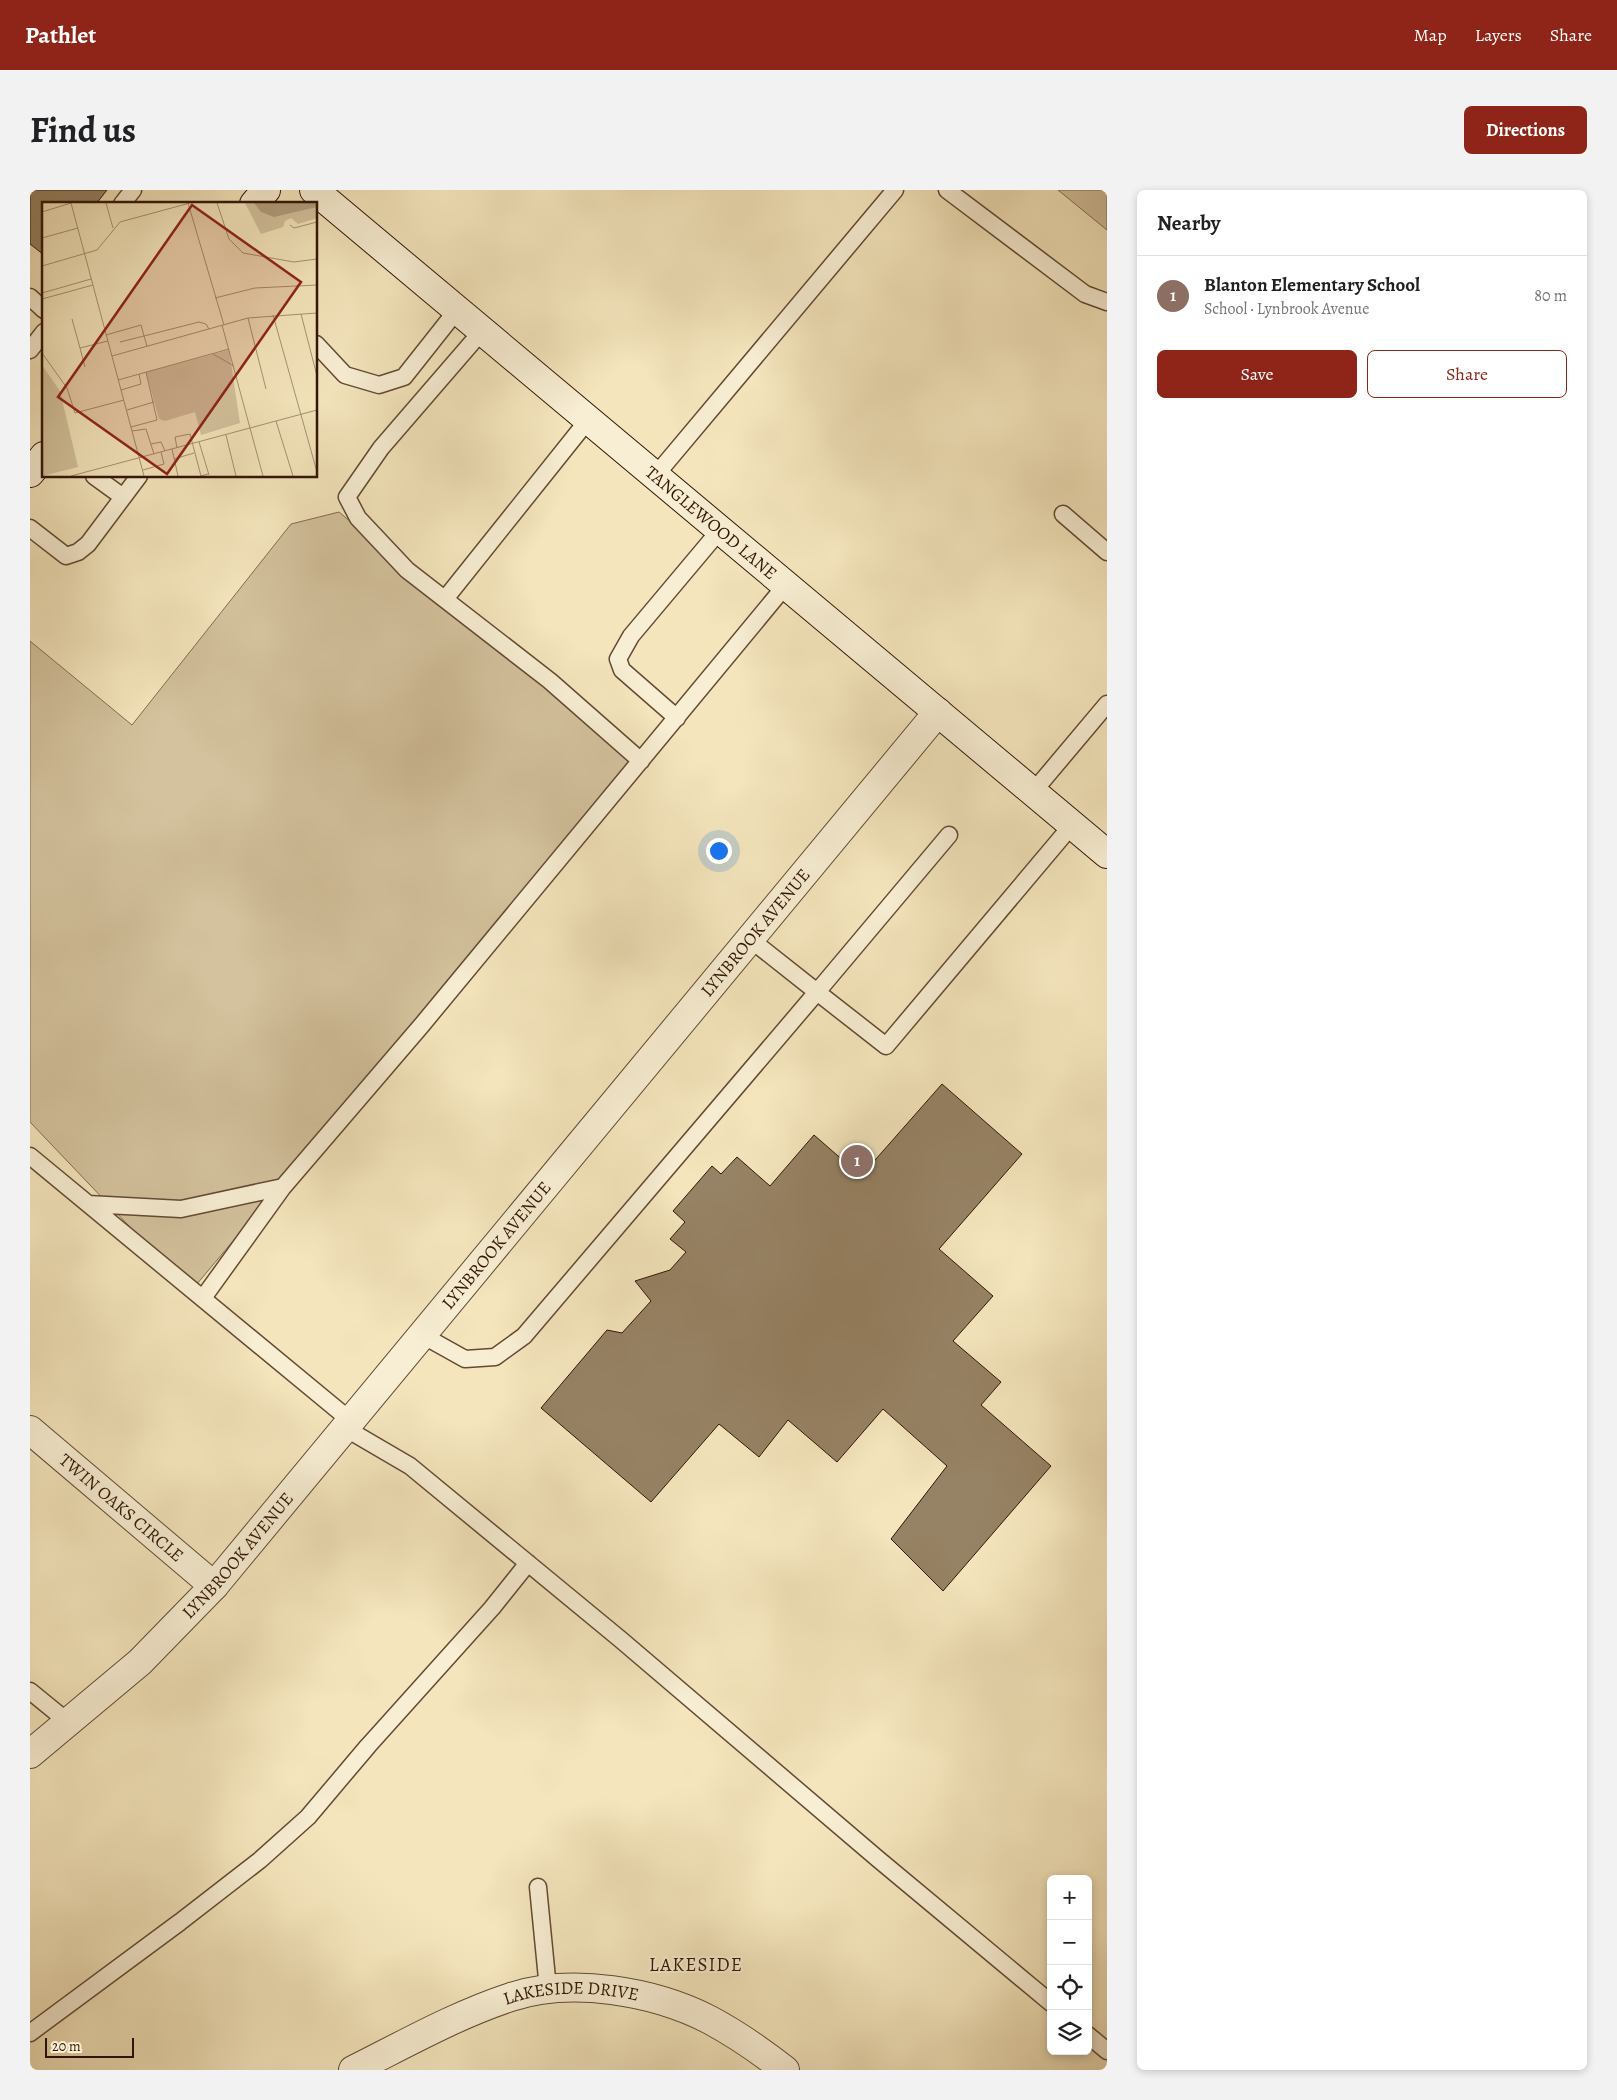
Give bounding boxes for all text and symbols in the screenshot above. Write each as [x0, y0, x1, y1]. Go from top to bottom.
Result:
text: Pathlet [25, 19, 96, 51]
text: Map [1414, 23, 1447, 47]
text: Layers [1475, 23, 1522, 47]
text: Share [1550, 23, 1592, 47]
text: Find us [30, 106, 136, 154]
button: Directions [1464, 106, 1587, 154]
inset map [42, 202, 318, 478]
text: Nearby [1157, 209, 1220, 237]
text: Blanton Elementary School [1204, 272, 1420, 298]
text: 1 [1170, 285, 1176, 307]
text: 80 m [1534, 285, 1567, 307]
text: School · Lynbrook Avenue [1204, 298, 1369, 320]
button: Save [1157, 350, 1357, 398]
button: Share [1367, 350, 1567, 398]
street label: TANGLEWOOD LANE [640, 460, 782, 585]
your location [706, 838, 732, 864]
street label: LYNBROOK AVENUE [695, 863, 815, 1002]
pin: 1 [841, 1142, 873, 1180]
street label: LYNBROOK AVENUE [436, 1176, 556, 1314]
street label: TWIN OAKS CIRCLE [54, 1448, 189, 1567]
street label: LYNBROOK AVENUE [177, 1487, 299, 1624]
map controls [1047, 1875, 1092, 2055]
button: + [1047, 1875, 1092, 1920]
button: − [1047, 1920, 1092, 1965]
district label: LAKESIDE [649, 1952, 743, 1978]
button: locate [1047, 1965, 1092, 2010]
street label: LAKESIDE DRIVE [500, 1976, 641, 2011]
button: layers [1047, 2010, 1092, 2055]
scale bar [45, 2035, 134, 2058]
text: 20 m [52, 2037, 81, 2056]

